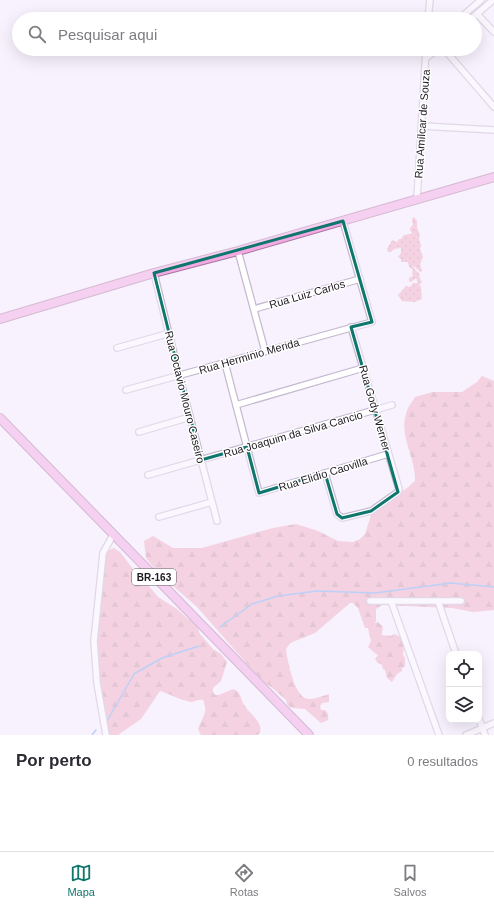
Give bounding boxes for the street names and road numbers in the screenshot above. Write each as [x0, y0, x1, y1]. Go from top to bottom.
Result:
street label: Rua Amílcar de Souza [412, 68, 432, 179]
street label: Rua Luiz Carlos [268, 277, 347, 311]
street label: Rua Octavio Mouro Caseiro [163, 330, 207, 464]
street label: Rua Herminio Merida [197, 336, 301, 376]
street label: Rua Gody Werner [357, 364, 393, 452]
street label: Rua Joaquim da Silva Cancio [222, 408, 364, 460]
street label: Rua Elidio Caovilla [277, 455, 370, 493]
road number: BR-163 [132, 569, 176, 585]

